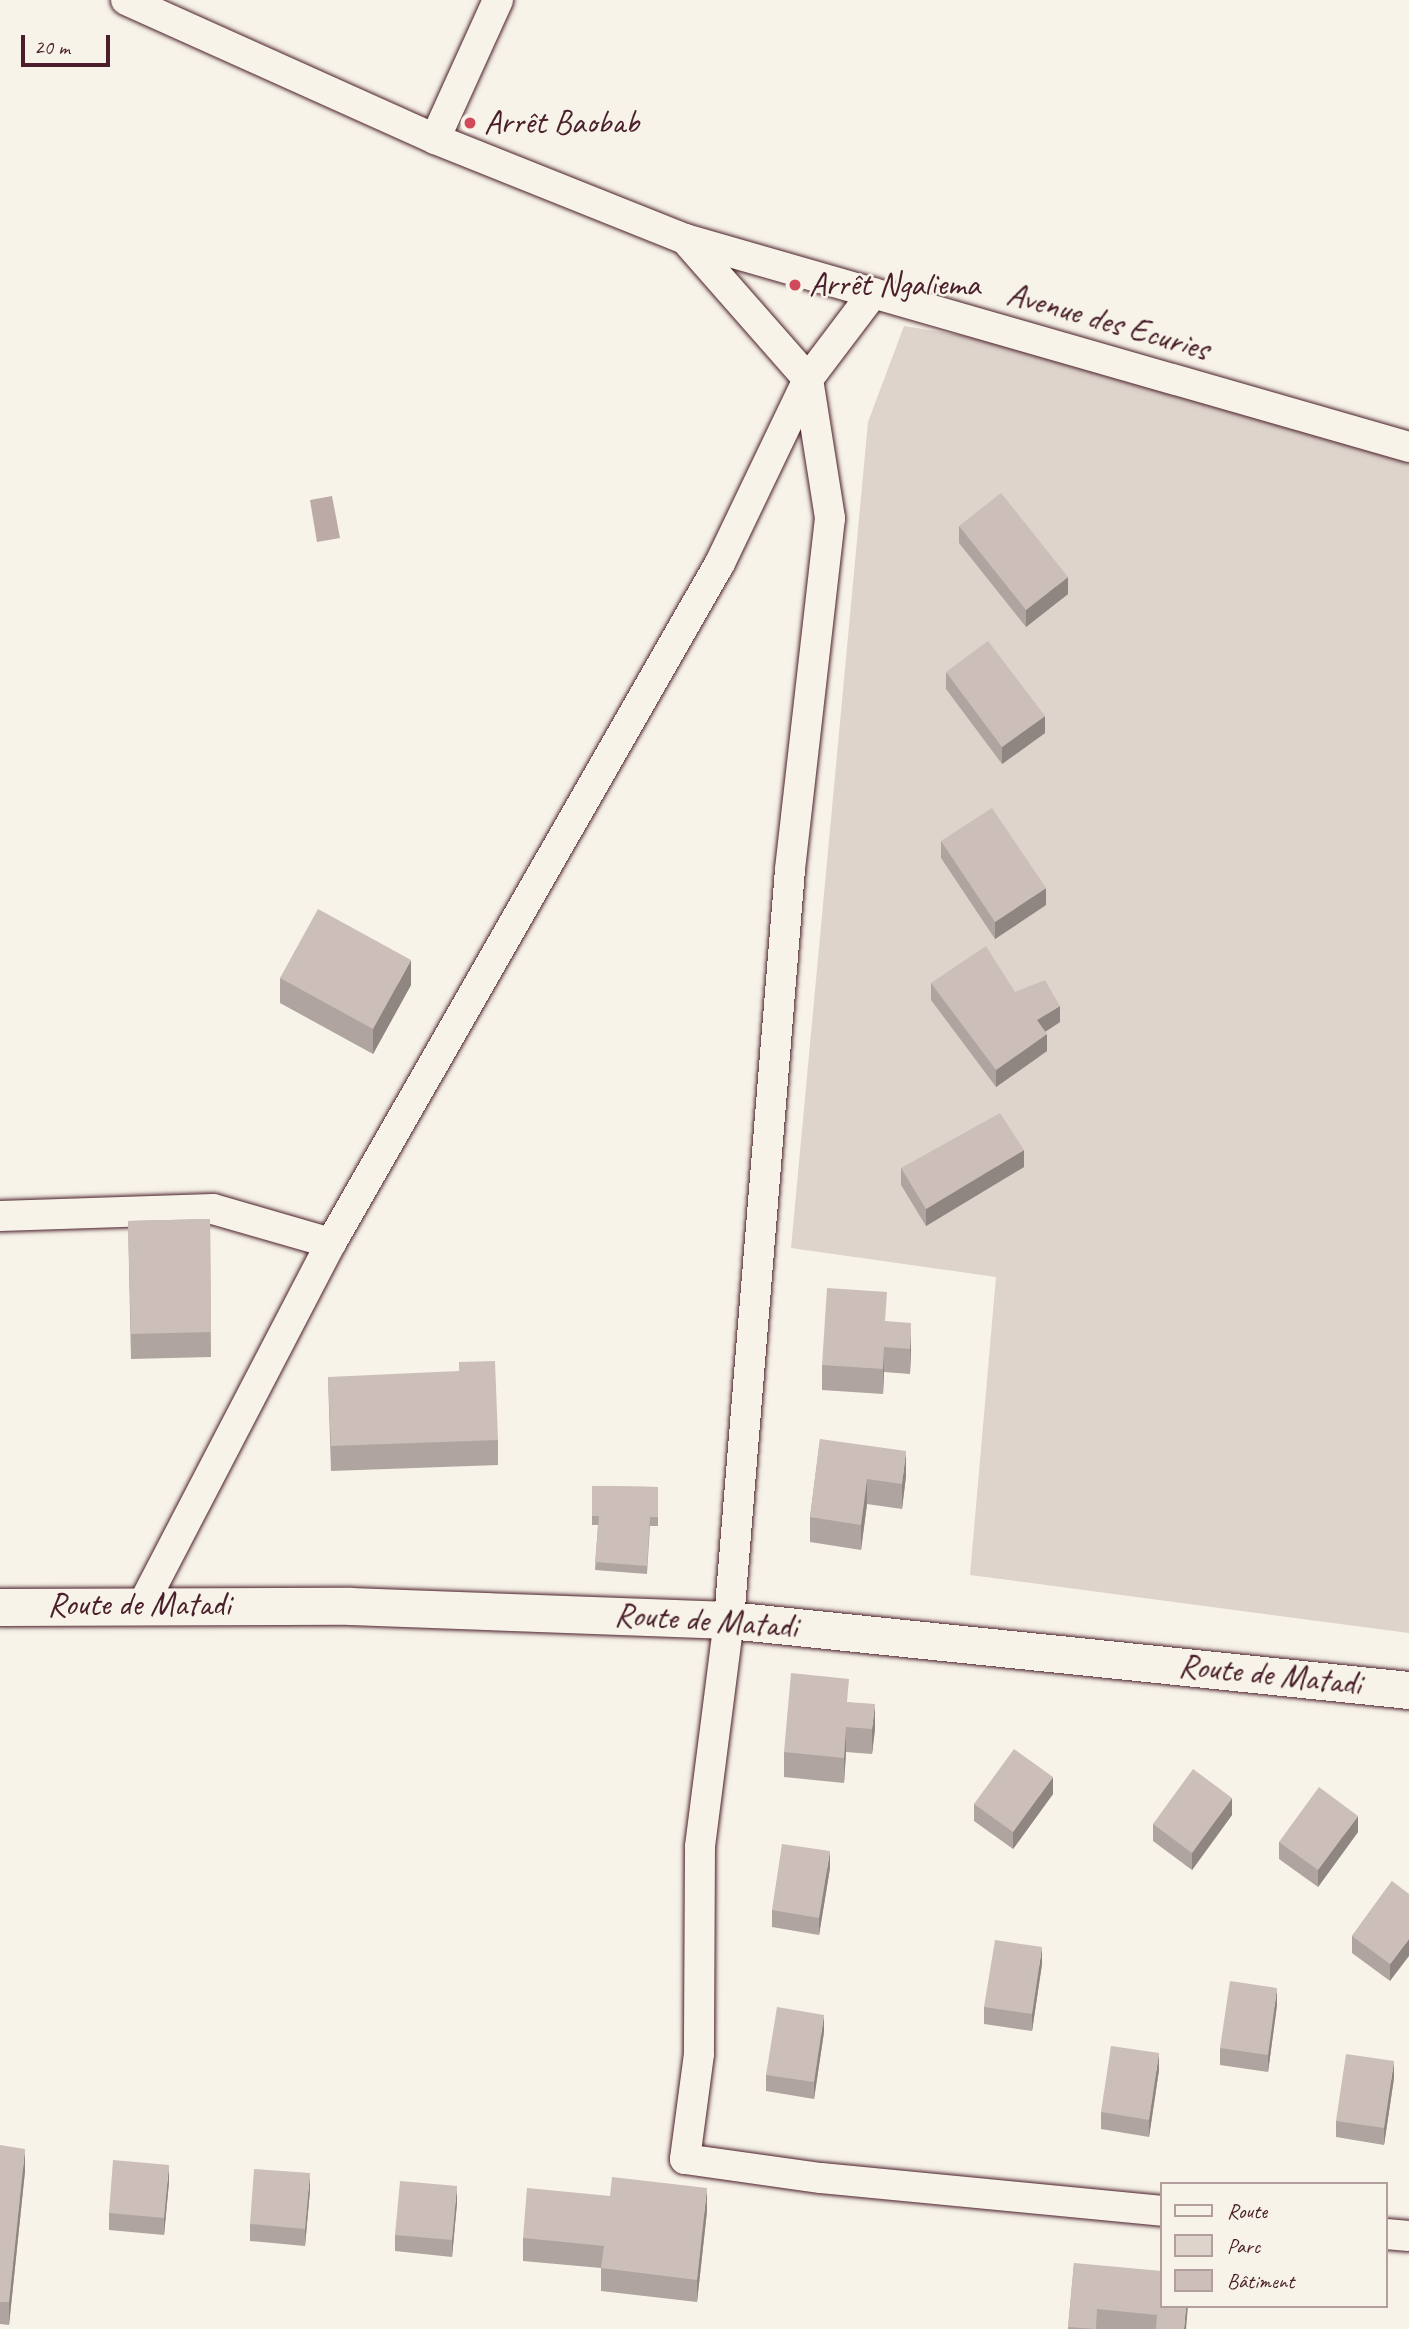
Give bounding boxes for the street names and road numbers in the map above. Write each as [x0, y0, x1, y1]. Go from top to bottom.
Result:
street label: Avenue des Ecuries [1002, 274, 1214, 370]
street label: Route de Matadi [47, 1585, 231, 1625]
street label: Route de Matadi [613, 1595, 799, 1647]
street label: Route de Matadi [1176, 1646, 1364, 1704]

